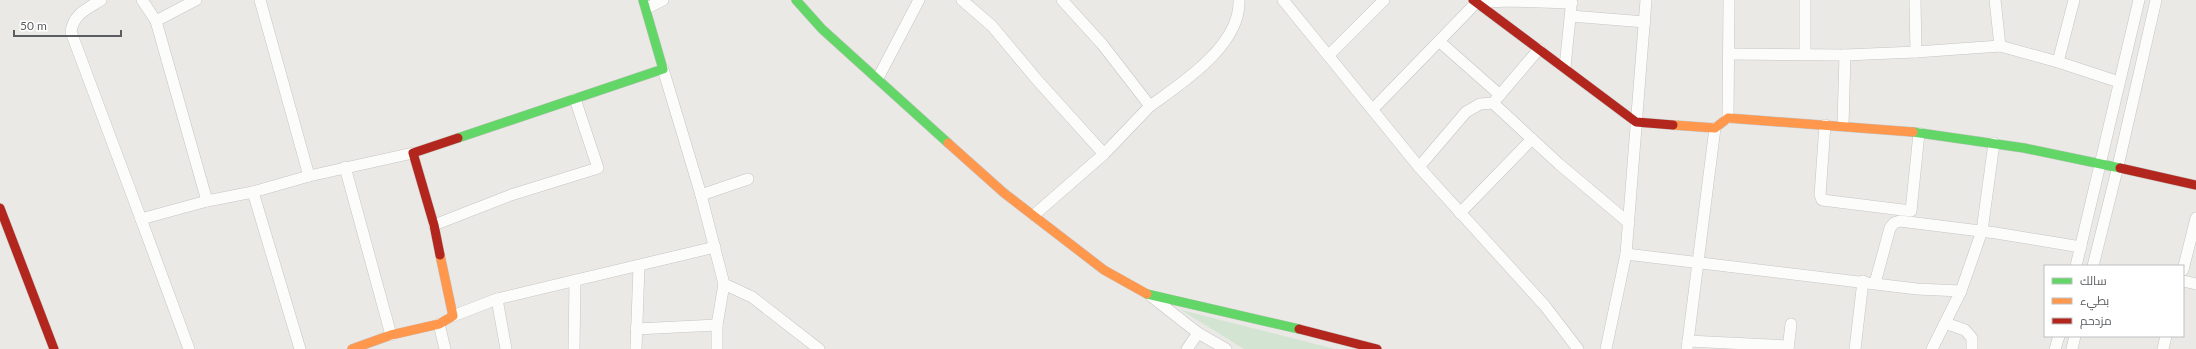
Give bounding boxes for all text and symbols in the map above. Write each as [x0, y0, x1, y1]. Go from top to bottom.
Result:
scale bar [14, 12, 121, 38]
text: 50 m [20, 18, 47, 33]
legend [2044, 265, 2184, 337]
text: سالك [2080, 273, 2107, 288]
text: بطيء [2080, 293, 2109, 311]
text: مزدحم [2080, 313, 2112, 329]

